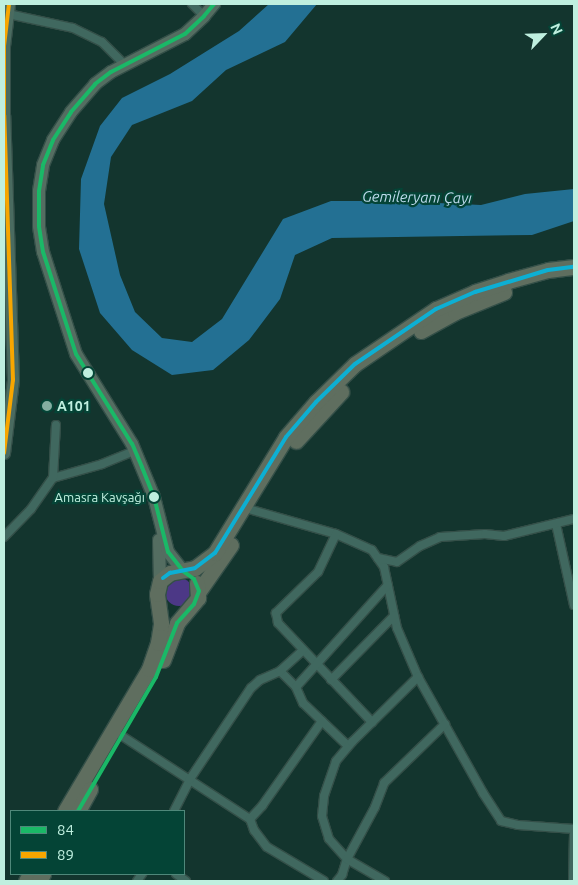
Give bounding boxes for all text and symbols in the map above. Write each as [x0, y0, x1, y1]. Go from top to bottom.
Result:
north arrow [518, 10, 568, 60]
text: N [547, 21, 566, 37]
water label: Gemileryanı Çayı [362, 187, 472, 207]
unlabelled marker [83, 368, 93, 378]
place label: A101 [57, 398, 91, 414]
marker: A101 [41, 400, 53, 412]
place label: Amasra Kavşağı [55, 489, 145, 505]
marker: Amasra Kavşağı [149, 492, 159, 502]
legend [10, 810, 185, 875]
text: 84 [57, 821, 74, 838]
text: 89 [57, 846, 74, 863]

